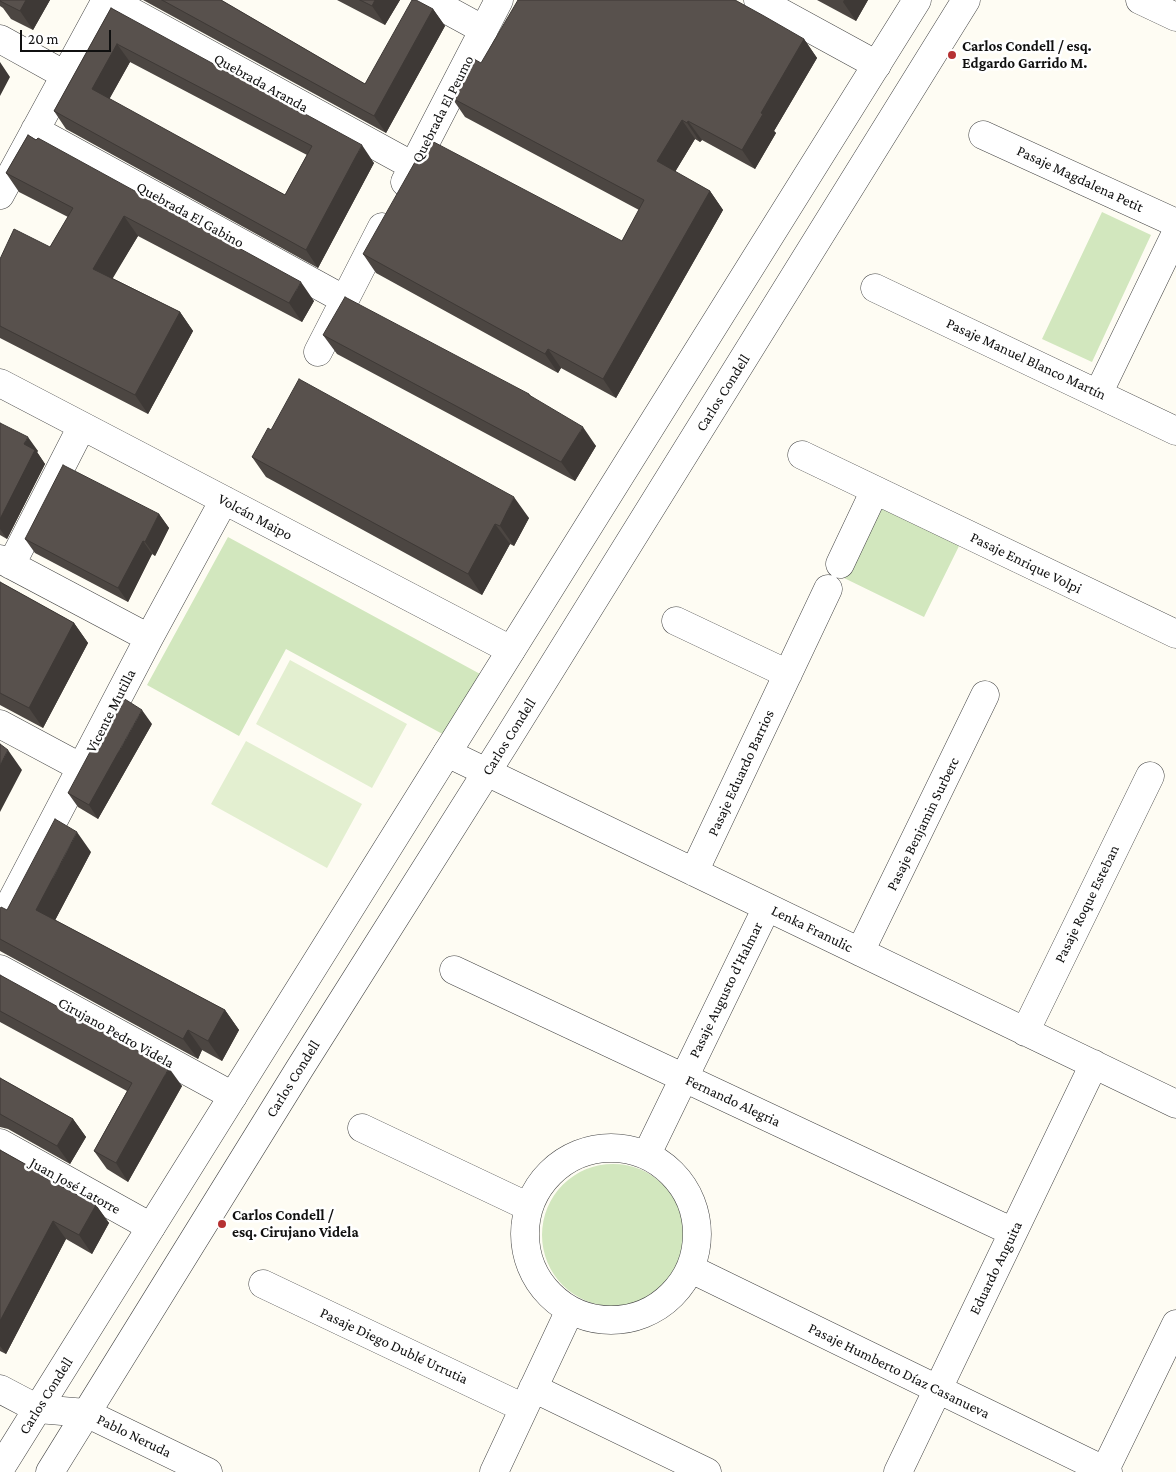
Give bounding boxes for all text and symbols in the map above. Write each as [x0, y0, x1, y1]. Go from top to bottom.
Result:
scale bar [22, 20, 114, 52]
text: 20 m [28, 31, 59, 47]
place label: Carlos Condell / esq. Edgardo Garrido M. [962, 37, 1092, 72]
marker: Carlos Condell / esq. Edgardo Garrido M. [946, 49, 958, 61]
street label: Quebrada Aranda [211, 50, 311, 116]
street label: Quebrada El Peumo [408, 52, 478, 166]
street label: Pasaje Magdalena Petit [1014, 142, 1146, 216]
street label: Quebrada El Gabino [133, 178, 247, 252]
street label: Pasaje Manuel Blanco Martín [943, 314, 1109, 404]
street label: Carlos Condell [692, 351, 754, 435]
street label: Volcán Maipo [215, 490, 295, 544]
street label: Pasaje Enrique Volpi [967, 528, 1085, 598]
street label: Vicente Mutilla [82, 666, 140, 756]
street label: Carlos Condell [478, 695, 540, 779]
street label: Pasaje Eduardo Barrios [704, 707, 778, 839]
street label: Pasaje Benjamin Surberc [883, 754, 963, 894]
street label: Pasaje Roque Esteban [1051, 842, 1123, 966]
street label: Lenka Franulic [768, 902, 856, 956]
street label: Pasaje Augusto d'Halmar [685, 919, 767, 1061]
street label: Cirujano Pedro Videla [55, 994, 177, 1072]
street label: Carlos Condell [262, 1037, 324, 1121]
street label: Fernando Alegria [683, 1071, 783, 1131]
street label: Juan José Latorre [26, 1154, 124, 1218]
place label: Carlos Condell / esq. Cirujano Videla [232, 1206, 359, 1241]
marker: Carlos Condell / esq. Cirujano Videla [216, 1218, 228, 1230]
street label: Eduardo Anguita [966, 1218, 1026, 1318]
street label: Pasaje Diego Dublé Urrutia [317, 1304, 471, 1388]
street label: Pasaje Humberto Díaz Casanueva [805, 1319, 993, 1423]
street label: Carlos Condell [15, 1354, 77, 1438]
street label: Pablo Neruda [94, 1410, 174, 1462]

